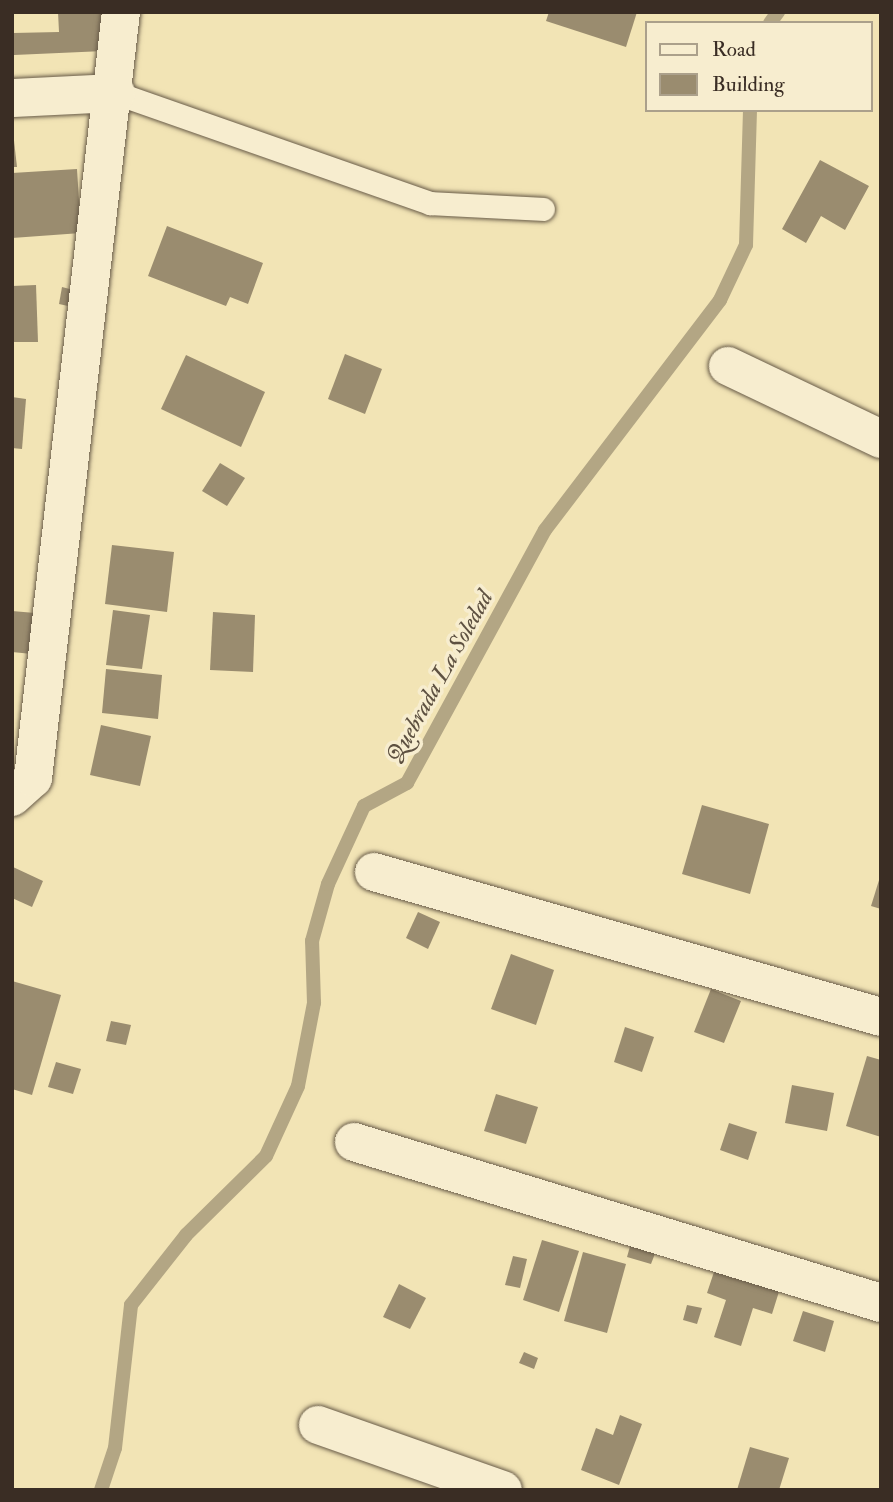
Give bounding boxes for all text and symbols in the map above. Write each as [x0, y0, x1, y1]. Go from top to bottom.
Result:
legend [644, 21, 872, 112]
text: Road [712, 36, 756, 63]
text: Building [712, 71, 785, 98]
water label: Quebrada La Soledad [381, 585, 499, 769]

